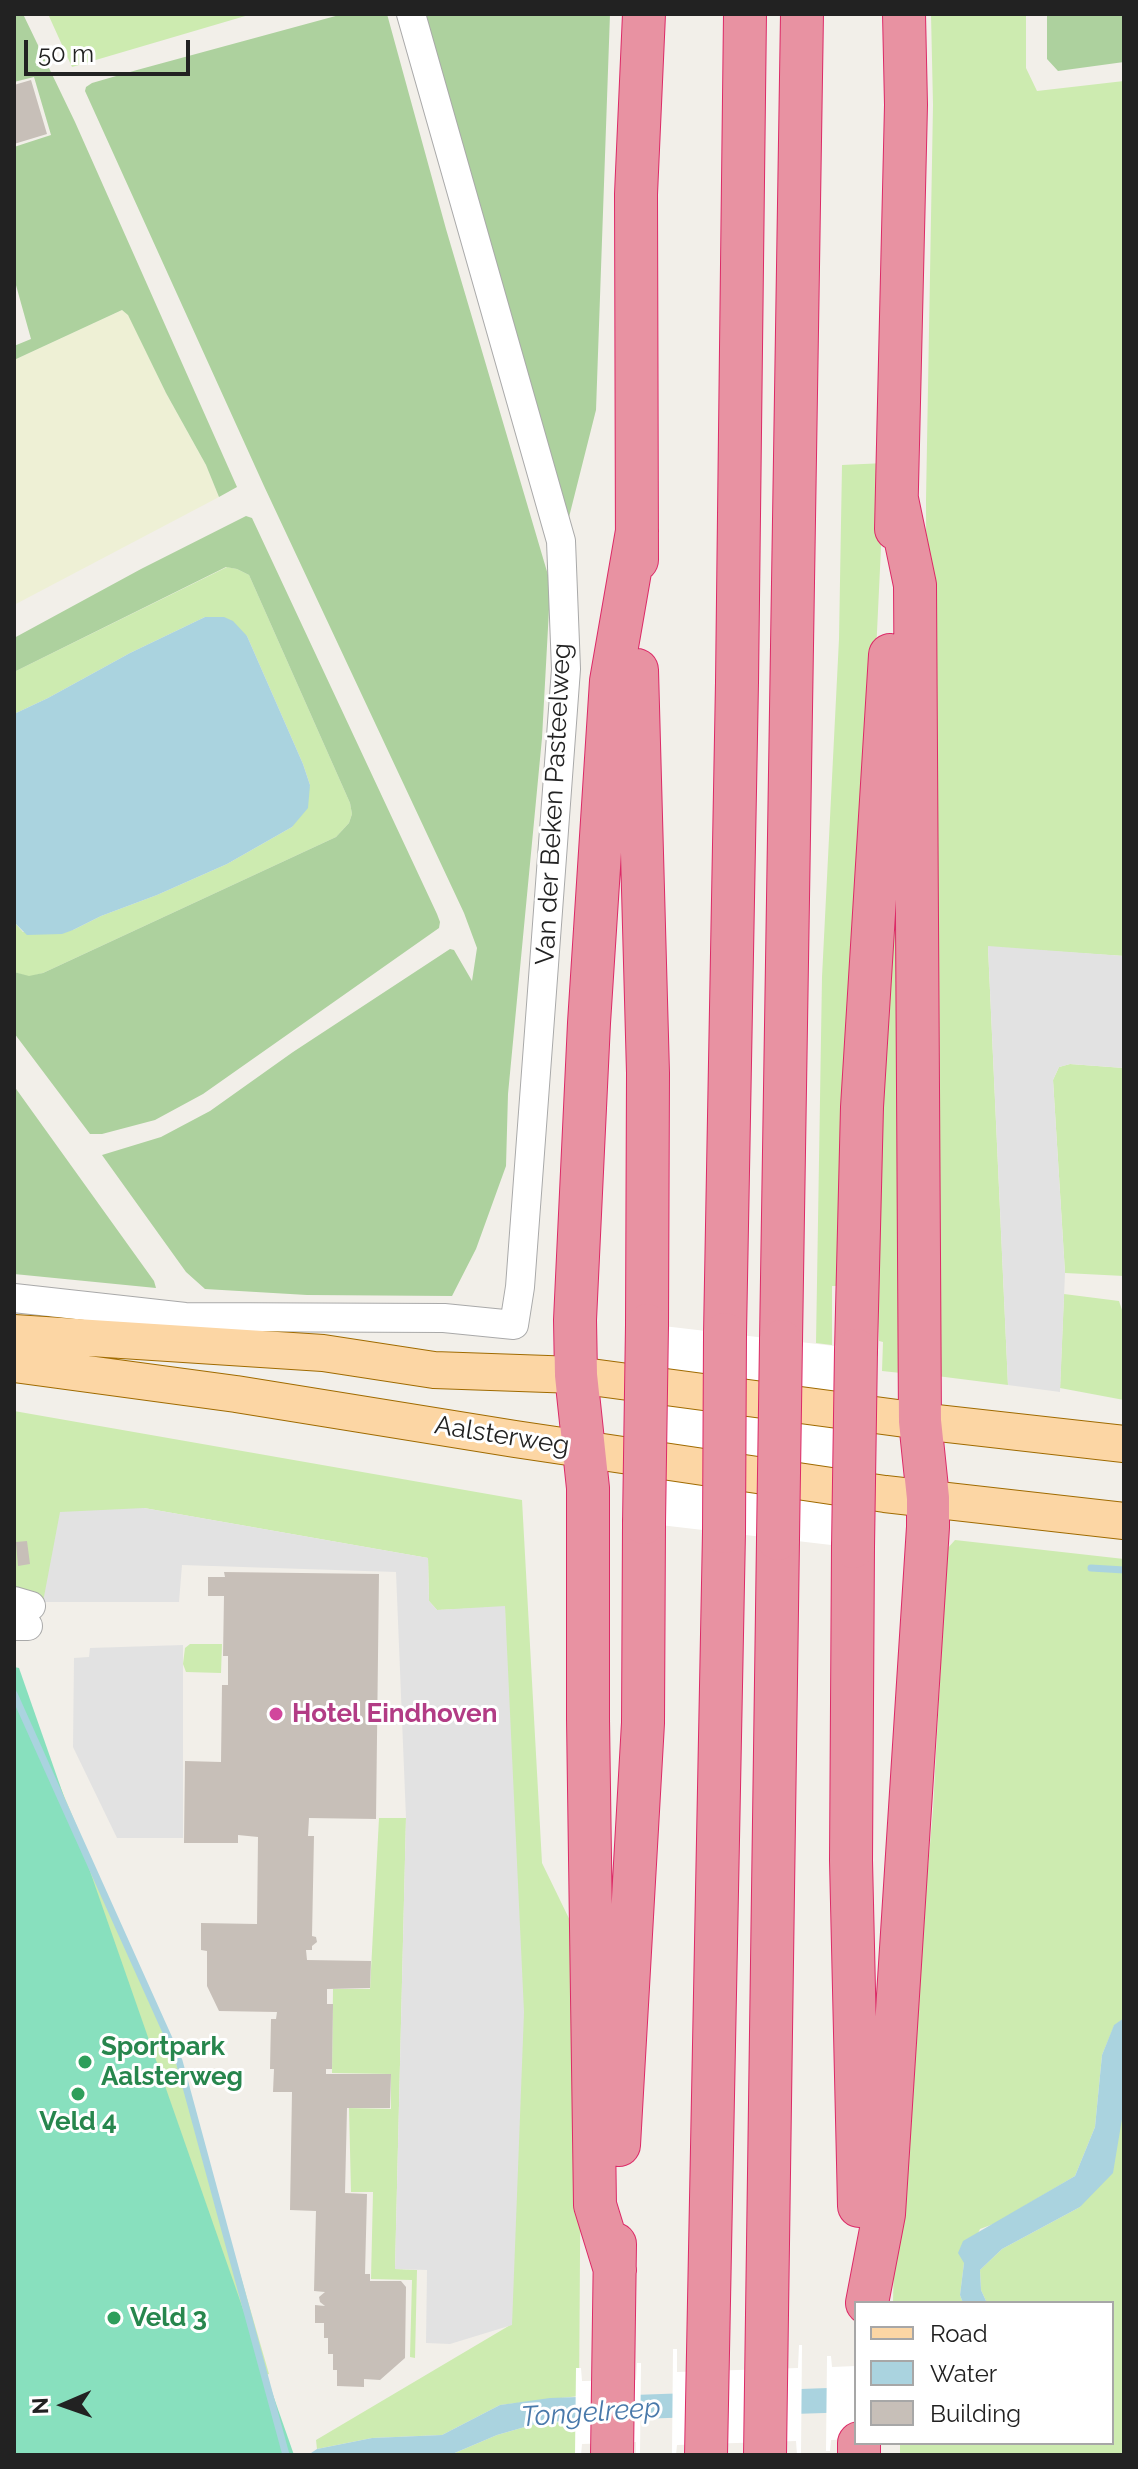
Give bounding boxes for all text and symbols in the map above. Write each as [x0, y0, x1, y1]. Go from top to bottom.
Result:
scale bar [28, 24, 194, 74]
text: 50 m [38, 39, 94, 68]
street label: Van der Beken Pasteelweg [530, 642, 578, 966]
street label: Aalsterweg [432, 1410, 572, 1462]
place label: Hotel Eindhoven [292, 1698, 497, 1730]
marker: Hotel Eindhoven [267, 1705, 285, 1723]
place label: Sportpark Aalsterweg [101, 2031, 243, 2092]
marker: Sportpark Aalsterweg [76, 2053, 94, 2071]
marker: Veld 4 [69, 2085, 87, 2103]
place label: Veld 4 [39, 2106, 117, 2138]
legend [854, 2301, 1114, 2445]
place label: Veld 3 [130, 2302, 207, 2334]
marker: Veld 3 [105, 2309, 123, 2327]
text: Road [930, 2319, 988, 2348]
text: Water [930, 2359, 997, 2388]
north arrow [24, 2365, 104, 2445]
water label: Tongelreep [520, 2391, 662, 2435]
text: N [27, 2397, 53, 2415]
text: Building [930, 2399, 1021, 2428]

